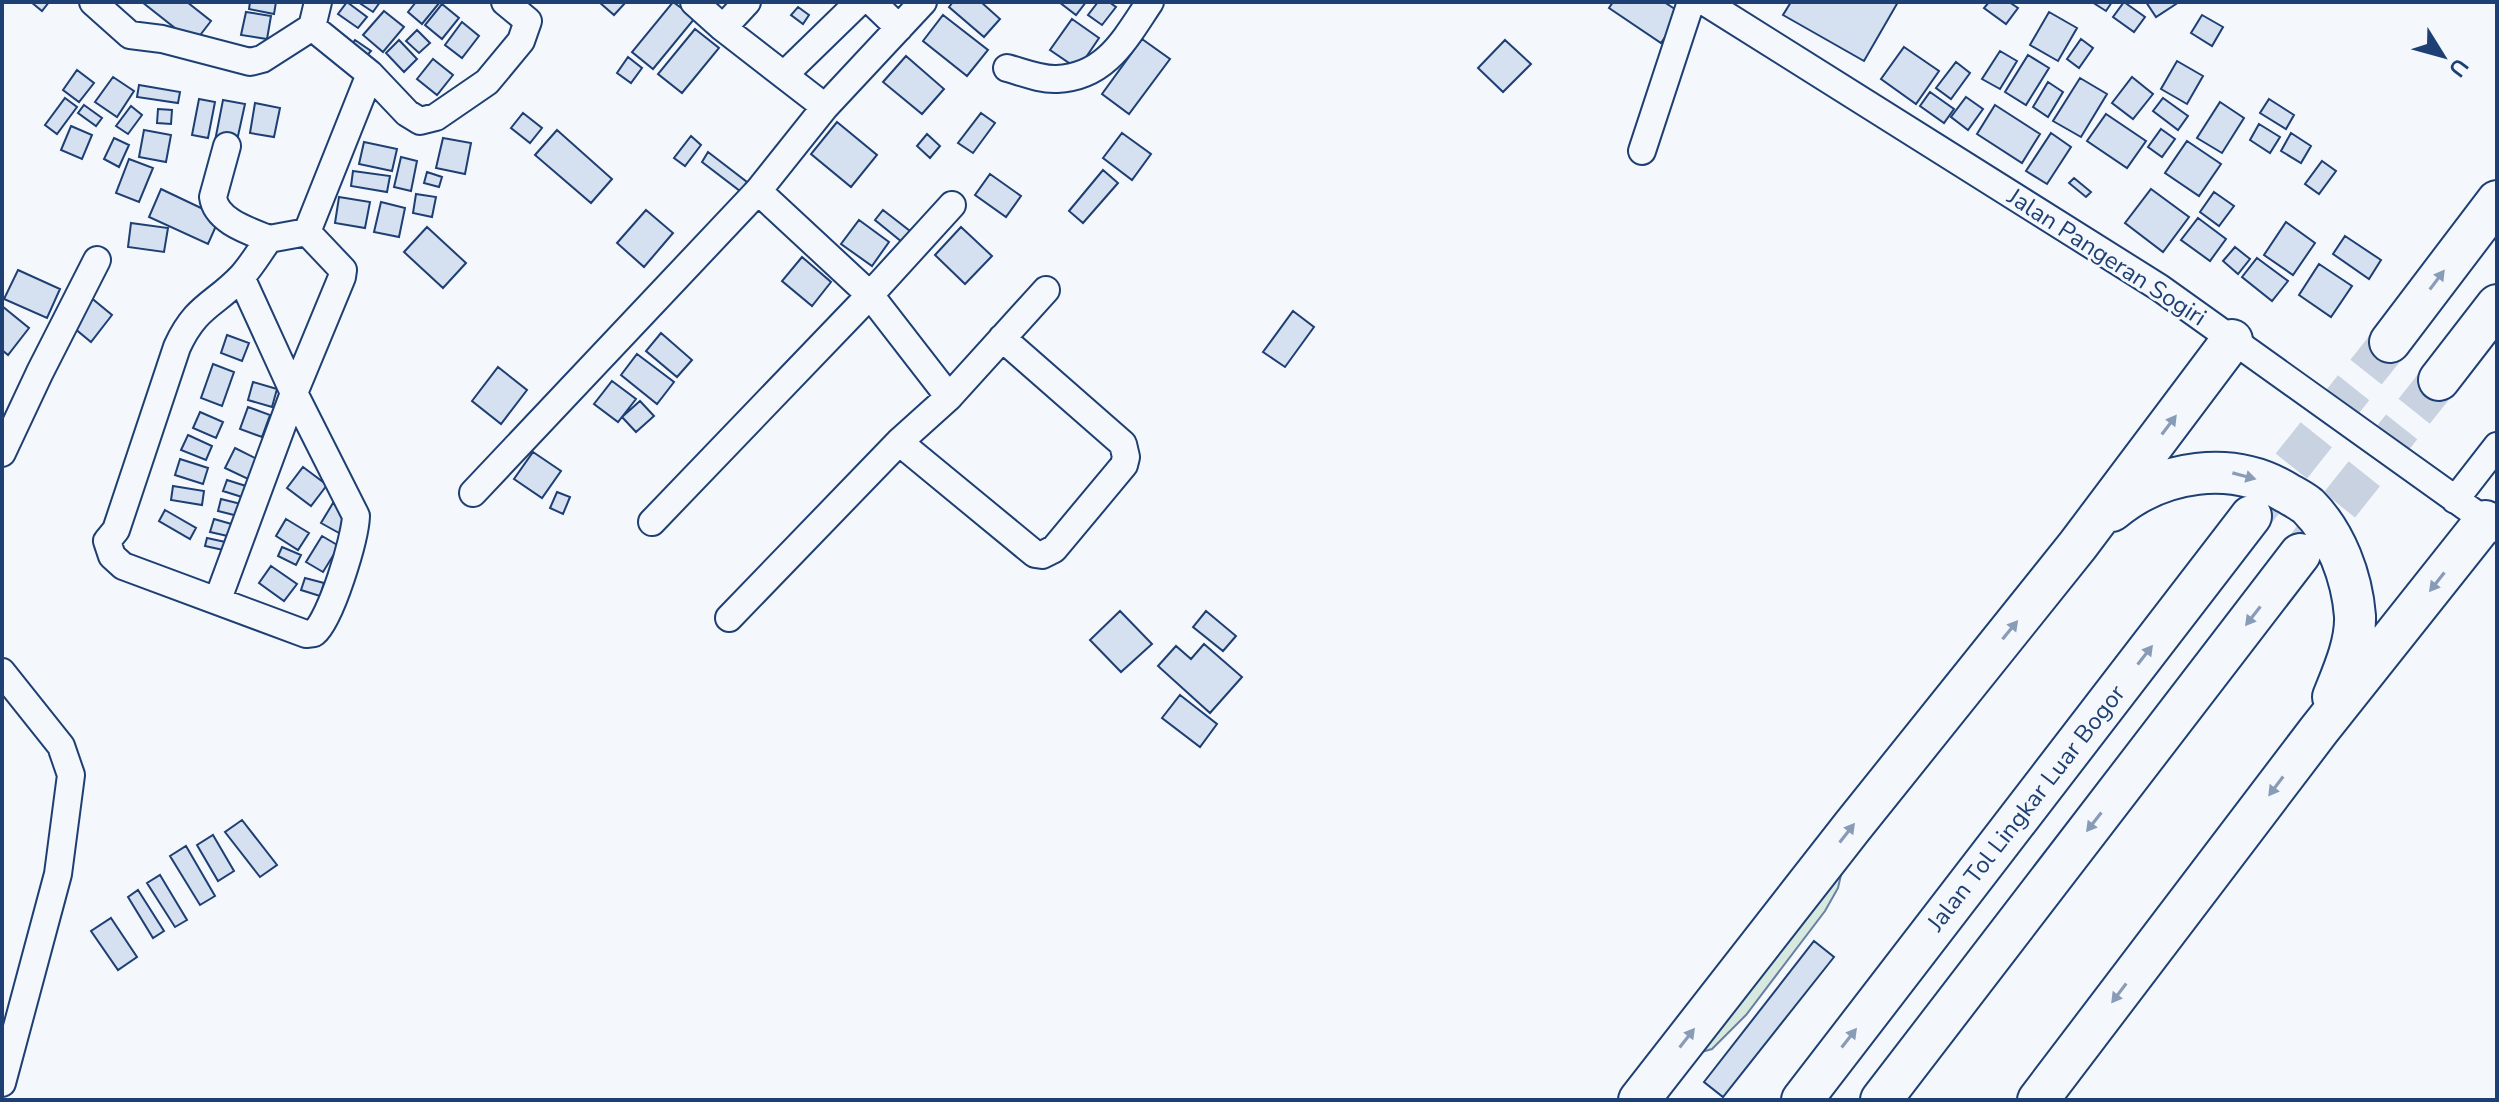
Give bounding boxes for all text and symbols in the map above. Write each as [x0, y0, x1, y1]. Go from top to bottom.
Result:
north arrow [2403, 16, 2483, 96]
text: U [2441, 52, 2475, 83]
street label: Jalan Pangeran Sogiri [2001, 180, 2213, 333]
one-way arrow [2429, 269, 2445, 290]
one-way arrow [2160, 415, 2176, 435]
one-way arrow [2232, 471, 2257, 483]
one-way arrow [2429, 572, 2446, 592]
one-way arrow [2245, 606, 2261, 626]
one-way arrow [2001, 620, 2018, 641]
one-way arrow [2136, 645, 2152, 665]
street label: Jalan Tol Lingkar Luar Bogor [1919, 678, 2133, 939]
one-way arrow [2269, 776, 2285, 796]
one-way arrow [2087, 812, 2103, 833]
one-way arrow [1838, 823, 1855, 843]
one-way arrow [2112, 983, 2128, 1003]
one-way arrow [1678, 1028, 1695, 1048]
one-way arrow [1841, 1028, 1857, 1048]

